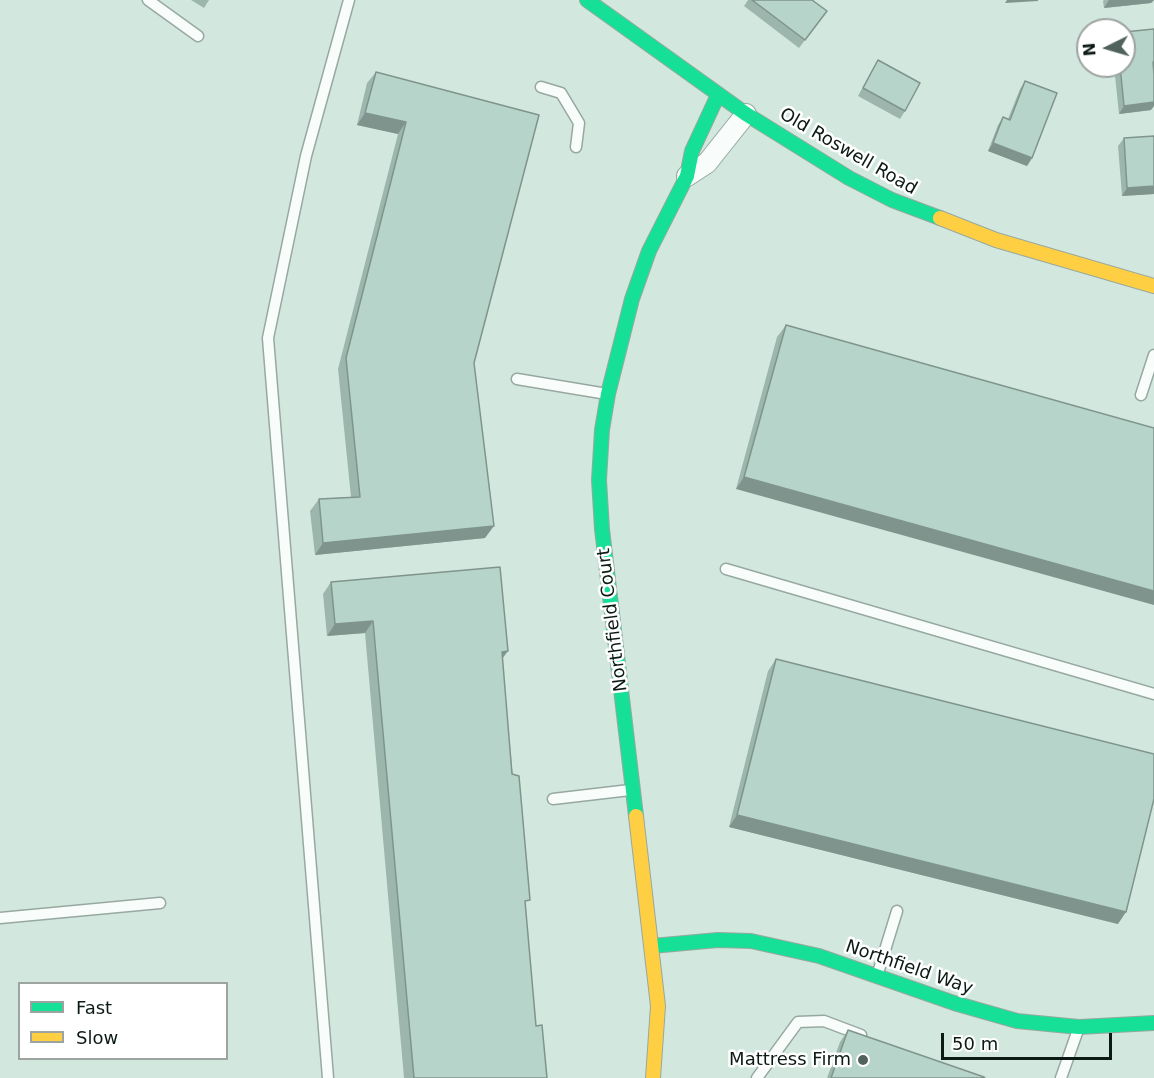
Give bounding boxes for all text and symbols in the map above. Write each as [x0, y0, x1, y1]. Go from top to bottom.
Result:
north arrow [1076, 18, 1136, 78]
text: N [1080, 42, 1100, 57]
street label: Old Roswell Road [775, 104, 921, 200]
street label: Northfield Court [593, 547, 633, 693]
street label: Northfield Way [842, 936, 976, 1000]
legend [18, 982, 228, 1060]
text: Fast [76, 997, 112, 1018]
scale bar [944, 1021, 1115, 1059]
text: Slow [76, 1027, 118, 1048]
text: 50 m [952, 1033, 998, 1054]
place label: Mattress Firm [729, 1049, 851, 1071]
marker: Mattress Firm [856, 1053, 870, 1067]

